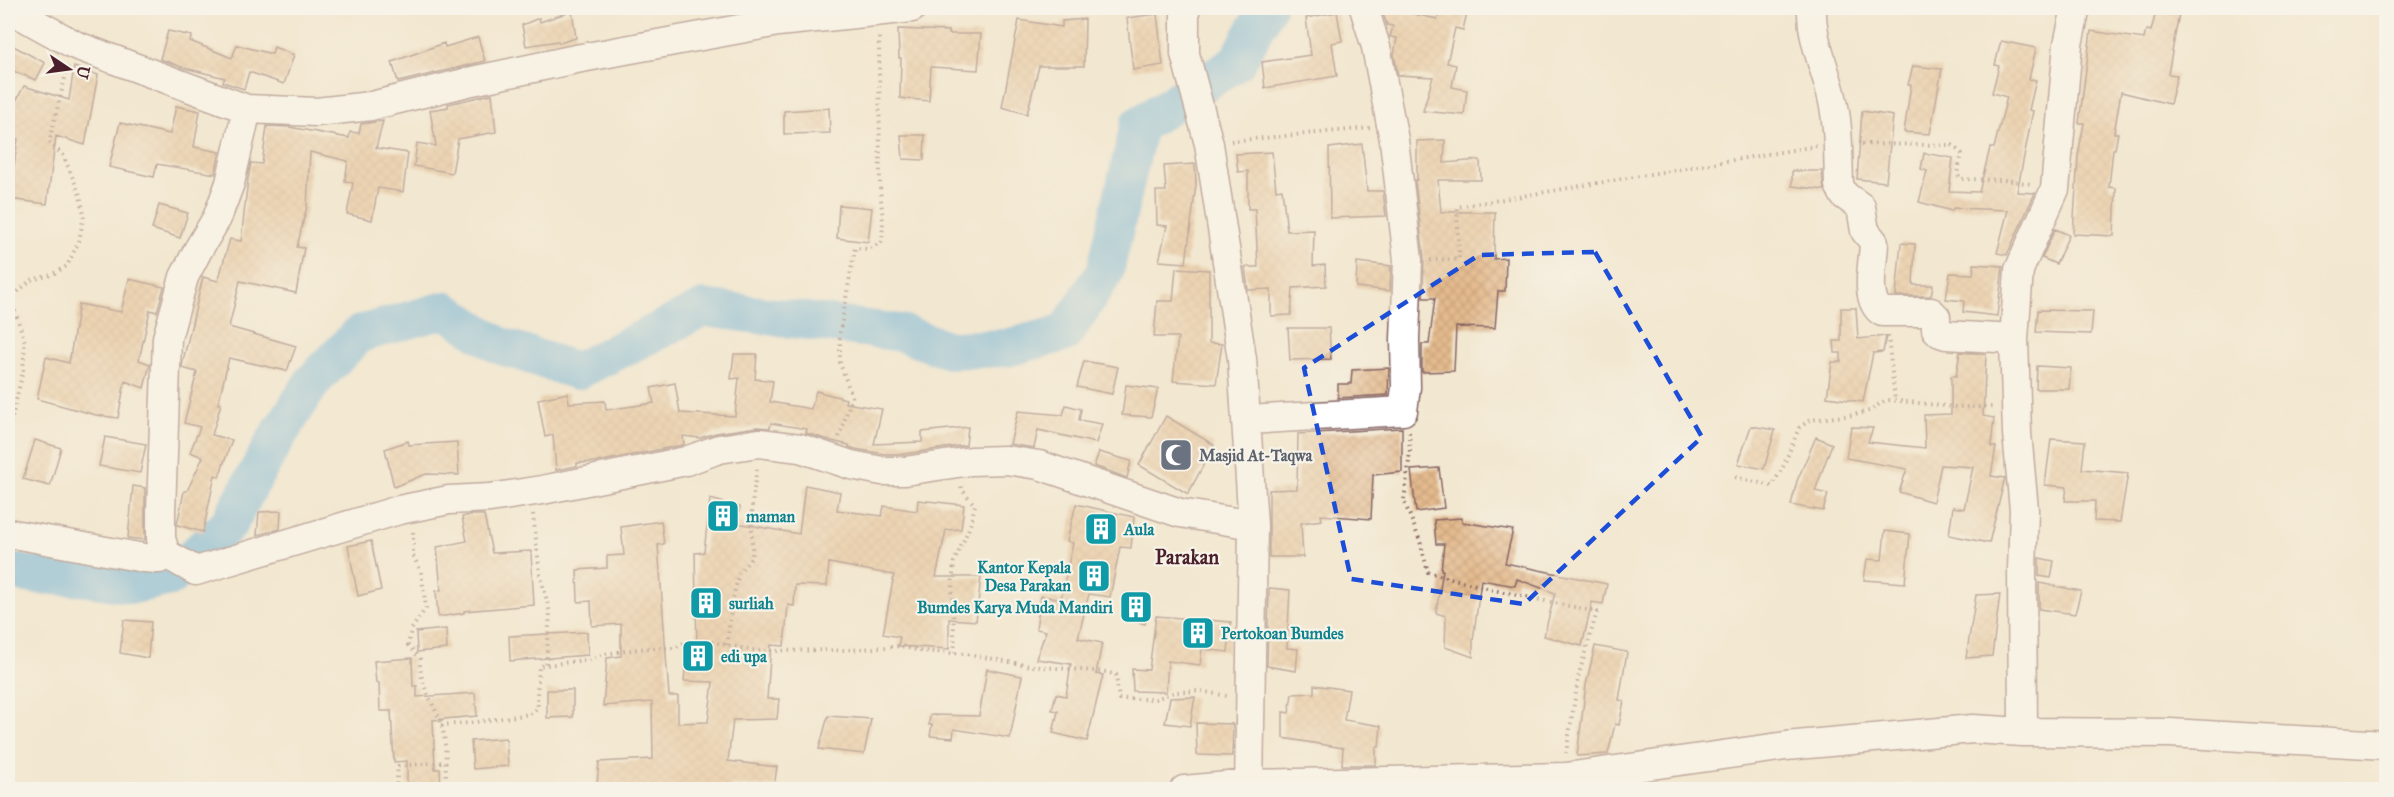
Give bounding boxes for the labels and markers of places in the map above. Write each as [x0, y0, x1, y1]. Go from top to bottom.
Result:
mosque icon: Masjid At-Taqwa [1158, 437, 1194, 473]
place label: Masjid At-Taqwa [1199, 446, 1314, 466]
building icon: maman [705, 498, 741, 534]
place label: maman [745, 507, 795, 526]
building icon: Aula [1083, 511, 1119, 547]
place label: Aula [1123, 520, 1155, 539]
place label: Kantor Kepala Desa Parakan [977, 558, 1072, 595]
building icon: Kantor Kepala Desa Parakan [1076, 558, 1112, 594]
building icon: surliah [688, 585, 724, 621]
building icon: Bumdes Karya Muda Mandiri [1118, 589, 1154, 625]
place label: surliah [729, 594, 774, 613]
place label: Bumdes Karya Muda Mandiri [917, 598, 1114, 618]
building icon: Pertokoan Bumdes [1180, 615, 1216, 651]
place label: Pertokoan Bumdes [1221, 624, 1344, 643]
building icon: edi upa [680, 638, 716, 674]
place label: edi upa [721, 647, 768, 667]

